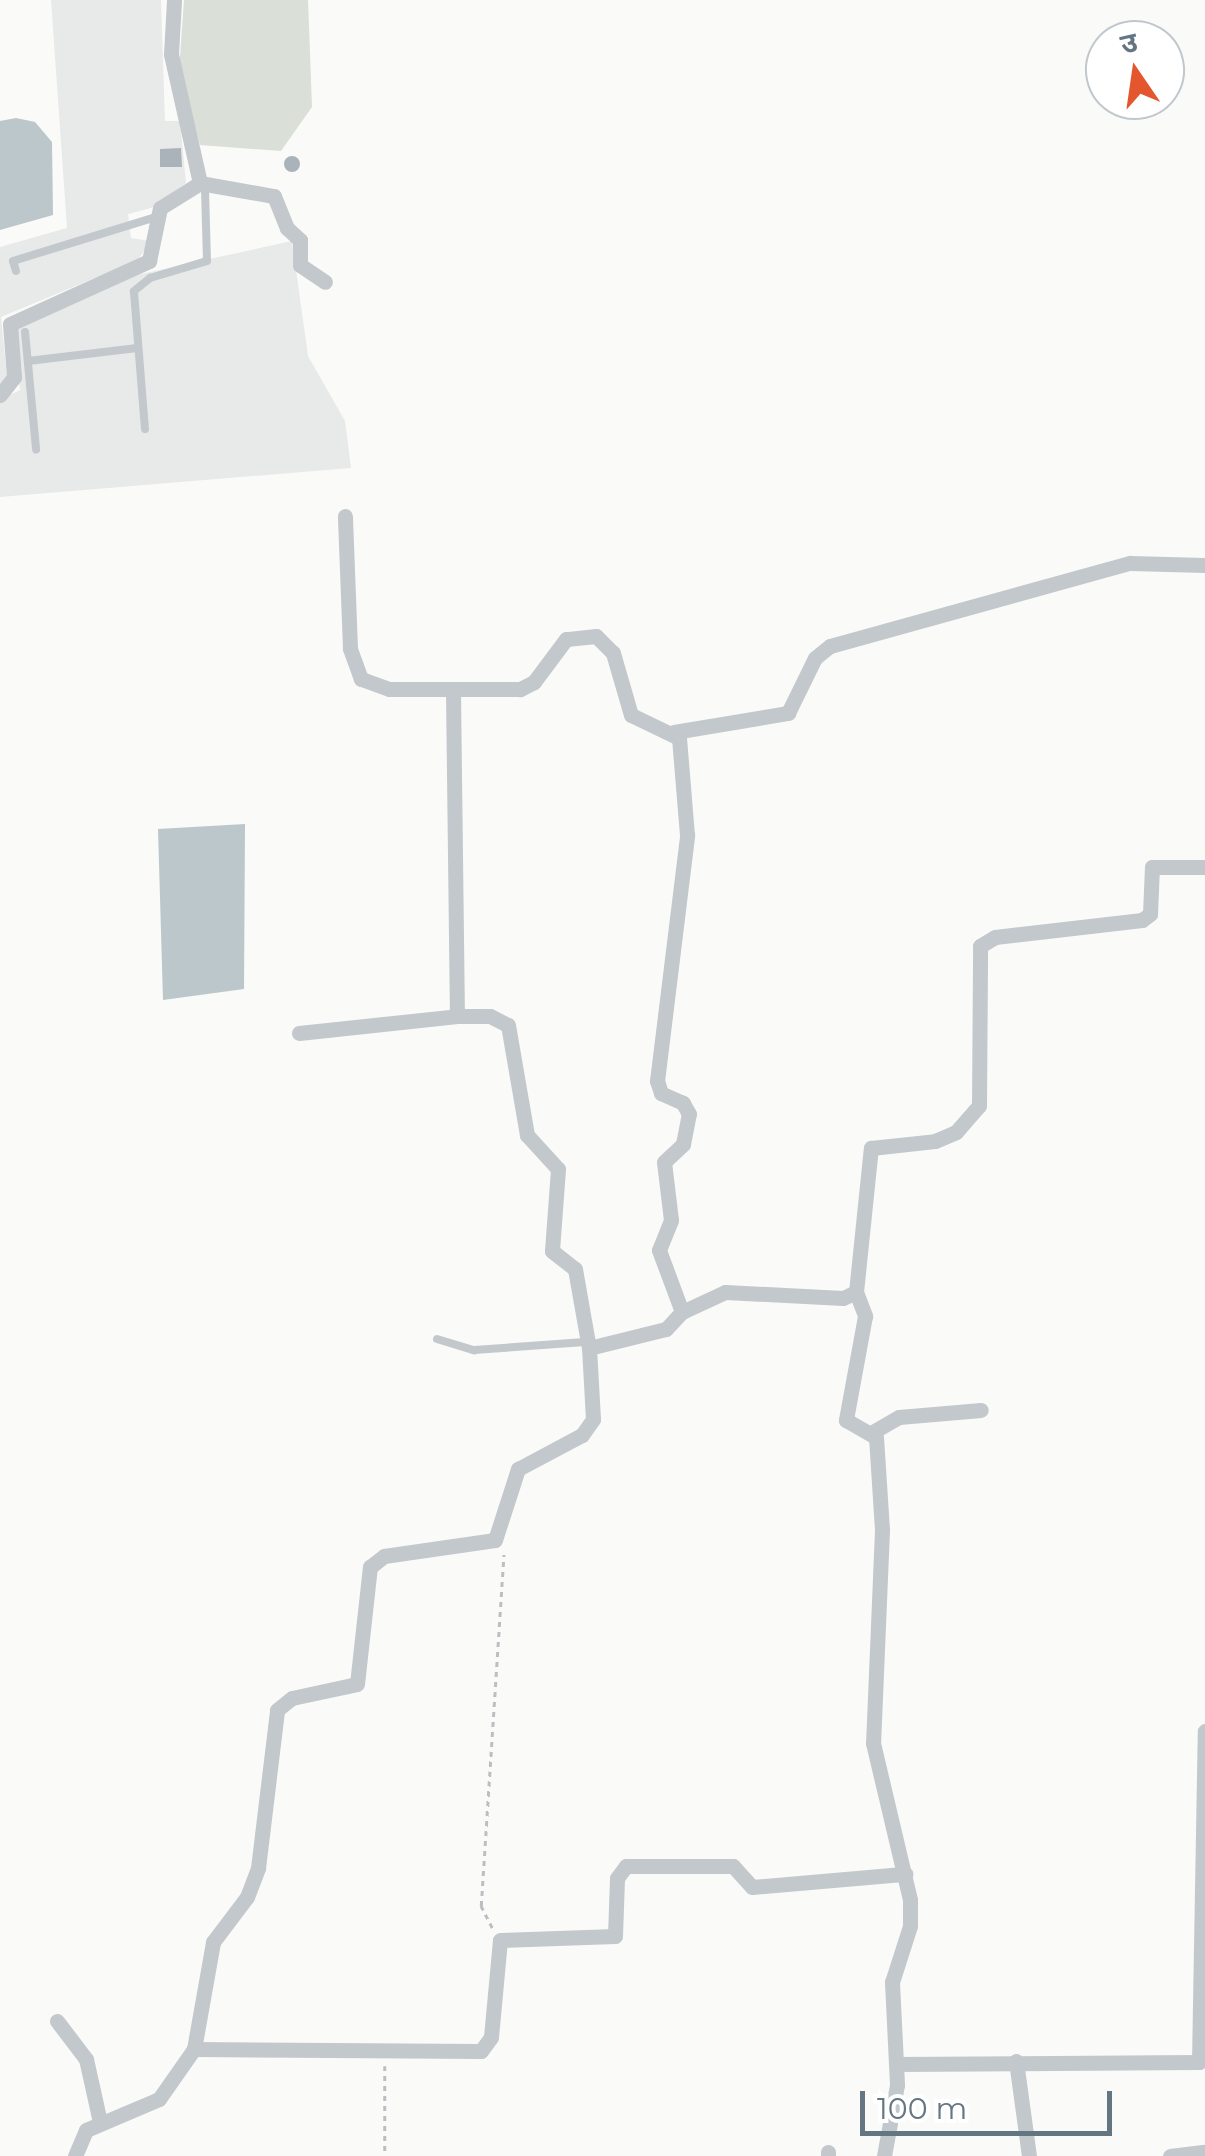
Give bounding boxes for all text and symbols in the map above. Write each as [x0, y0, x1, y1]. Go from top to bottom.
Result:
north arrow [1085, 20, 1185, 120]
text: उ [1117, 24, 1141, 61]
scale bar [865, 2071, 1118, 2133]
text: 100 m [877, 2090, 967, 2127]

